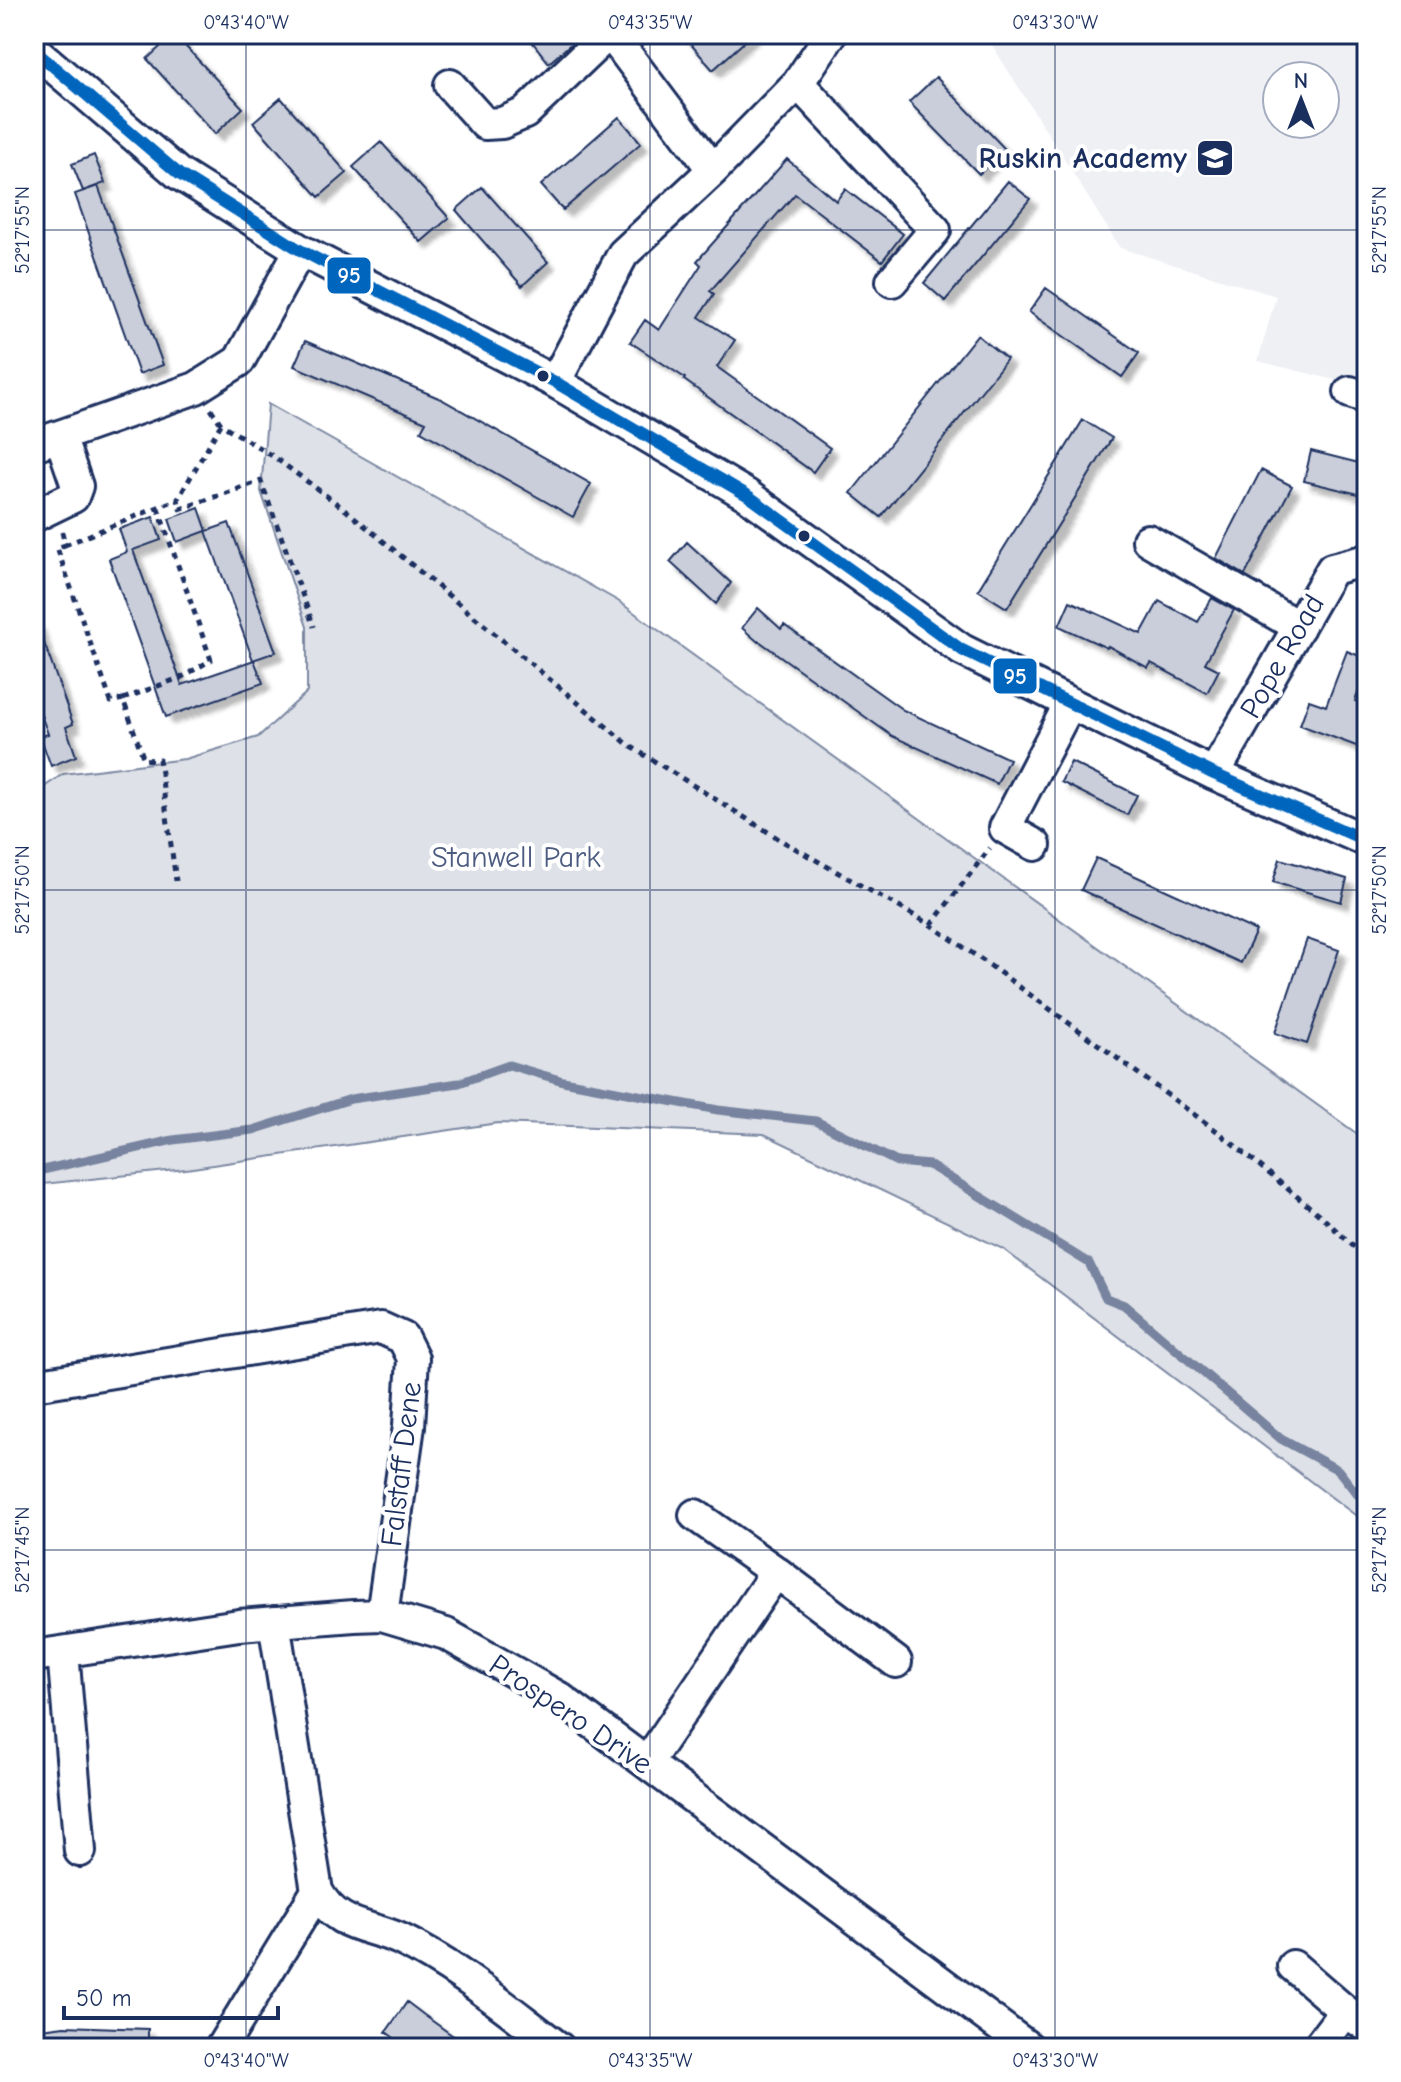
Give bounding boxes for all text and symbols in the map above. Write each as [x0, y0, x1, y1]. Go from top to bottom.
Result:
text: 0°43'40"W [203, 11, 289, 34]
text: 0°43'35"W [608, 11, 693, 34]
text: 0°43'30"W [1012, 11, 1099, 34]
north arrow [1261, 60, 1341, 140]
text: N [1294, 68, 1308, 94]
school or university icon: Ruskin Academy [1194, 137, 1236, 179]
place label: Ruskin Academy [978, 141, 1187, 176]
text: 52°17'55"N [11, 186, 34, 274]
text: 52°17'55"N [1368, 186, 1391, 274]
line badge: 95 [326, 256, 372, 295]
text: 95 [337, 263, 361, 289]
unlabelled marker [535, 368, 551, 384]
unlabelled marker [796, 528, 812, 544]
street label: Pope Road [1233, 588, 1332, 724]
line badge: 95 [992, 657, 1038, 695]
text: 95 [1003, 664, 1027, 690]
park label: Stanwell Park [431, 840, 601, 875]
text: 52°17'50"N [11, 845, 34, 935]
text: 52°17'50"N [1368, 845, 1391, 935]
street label: Falstaff Dene [374, 1380, 429, 1548]
text: 52°17'45"N [11, 1507, 34, 1593]
text: 52°17'45"N [1368, 1507, 1391, 1593]
street label: Prospero Drive [483, 1647, 659, 1782]
scale bar [64, 1970, 278, 2020]
text: 50 m [76, 1984, 132, 2012]
text: 0°43'40"W [203, 2049, 289, 2072]
text: 0°43'35"W [608, 2049, 693, 2072]
text: 0°43'30"W [1012, 2049, 1099, 2072]

